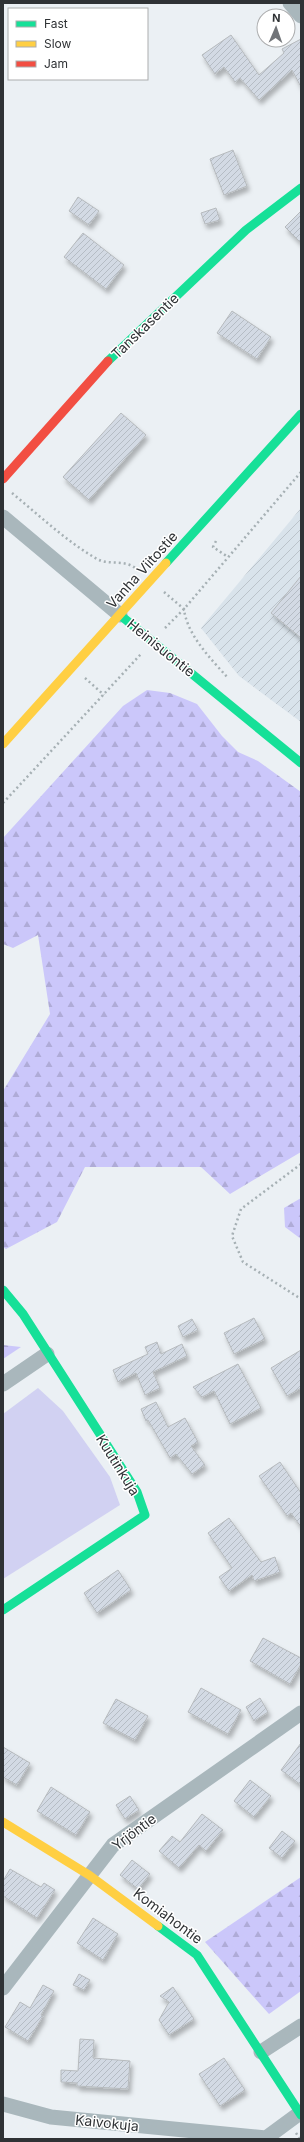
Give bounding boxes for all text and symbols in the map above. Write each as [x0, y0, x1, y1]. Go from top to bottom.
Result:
legend [8, 8, 148, 80]
north arrow [256, 8, 296, 48]
text: N [272, 11, 281, 25]
text: Fast [44, 16, 68, 31]
text: Slow [44, 36, 72, 51]
text: Jam [44, 56, 68, 71]
street label: Tanskasentie [107, 289, 182, 362]
street label: Vanha Viitostie [103, 528, 181, 612]
street label: Heinisuontie [124, 615, 199, 680]
street label: Kuutinkuja [93, 1431, 144, 1498]
street label: Yrjöntie [108, 1810, 159, 1854]
street label: Komiahontie [131, 1884, 206, 1947]
street label: Kaivokuja [74, 2111, 140, 2134]

